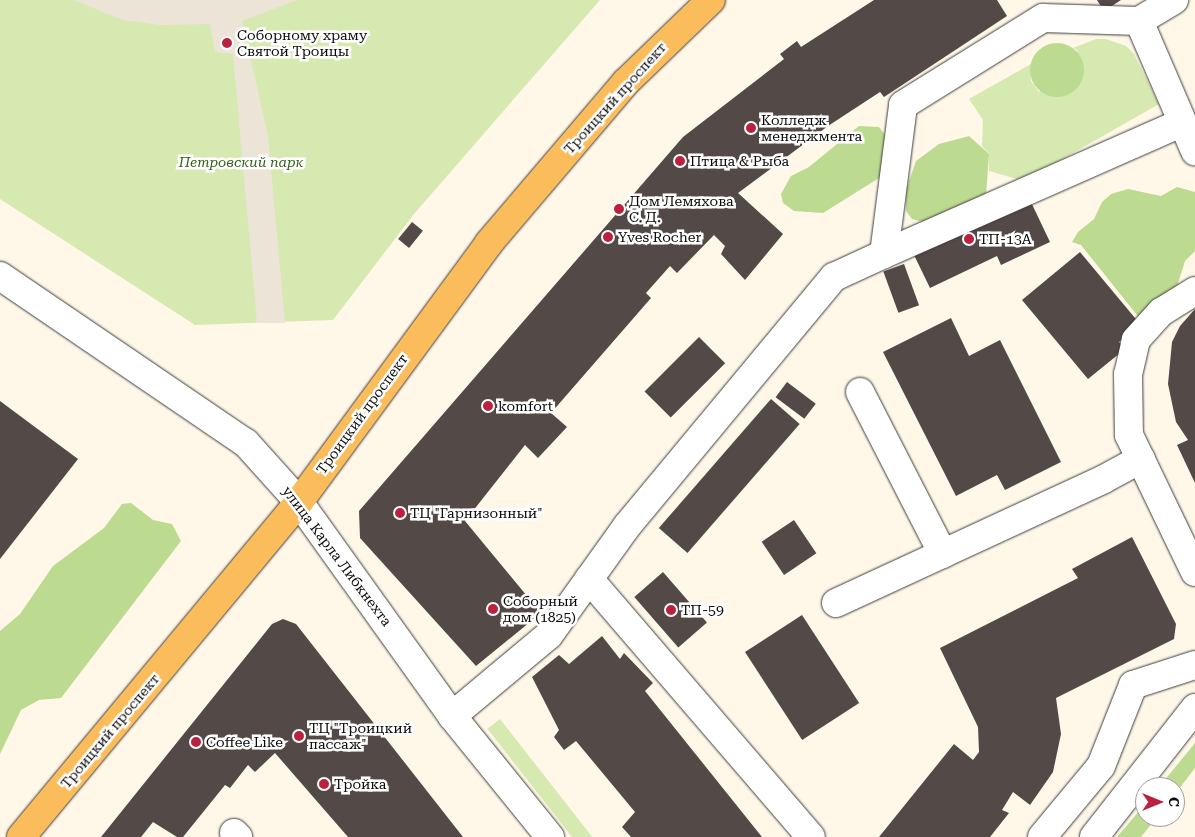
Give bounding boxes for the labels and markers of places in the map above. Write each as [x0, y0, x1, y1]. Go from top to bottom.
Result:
place label: Соборному храму Святой Троицы [237, 27, 367, 59]
marker: Соборному храму Святой Троицы [221, 37, 233, 49]
place label: Колледж менеджмента [761, 112, 862, 144]
marker: Колледж менеджмента [745, 122, 757, 134]
place label: Птица & Рыба [690, 153, 789, 169]
marker: Птица & Рыба [674, 155, 686, 167]
place label: Дом Лемяхова С. Д. [629, 193, 734, 226]
marker: Дом Лемяхова С. Д. [613, 203, 625, 215]
place label: Yves Rocher [618, 229, 701, 245]
marker: Yves Rocher [602, 231, 614, 243]
place label: ТП-13А [979, 231, 1032, 247]
marker: ТП-13А [963, 233, 975, 245]
place label: komfort [498, 398, 553, 414]
marker: komfort [482, 400, 494, 412]
place label: ТЦ "Гарнизонный" [410, 505, 543, 521]
marker: ТЦ "Гарнизонный" [394, 507, 406, 519]
place label: Соборный дом (1825) [503, 593, 578, 626]
place label: ТП-59 [681, 602, 724, 618]
marker: Соборный дом (1825) [487, 603, 499, 615]
marker: ТП-59 [665, 604, 677, 616]
place label: ТЦ "Троицкий пассаж" [309, 720, 412, 752]
marker: ТЦ "Троицкий пассаж" [293, 730, 305, 742]
place label: Coffee Like [206, 734, 283, 750]
marker: Coffee Like [190, 736, 202, 748]
place label: Тройка [334, 776, 386, 792]
marker: Тройка [318, 778, 330, 790]

